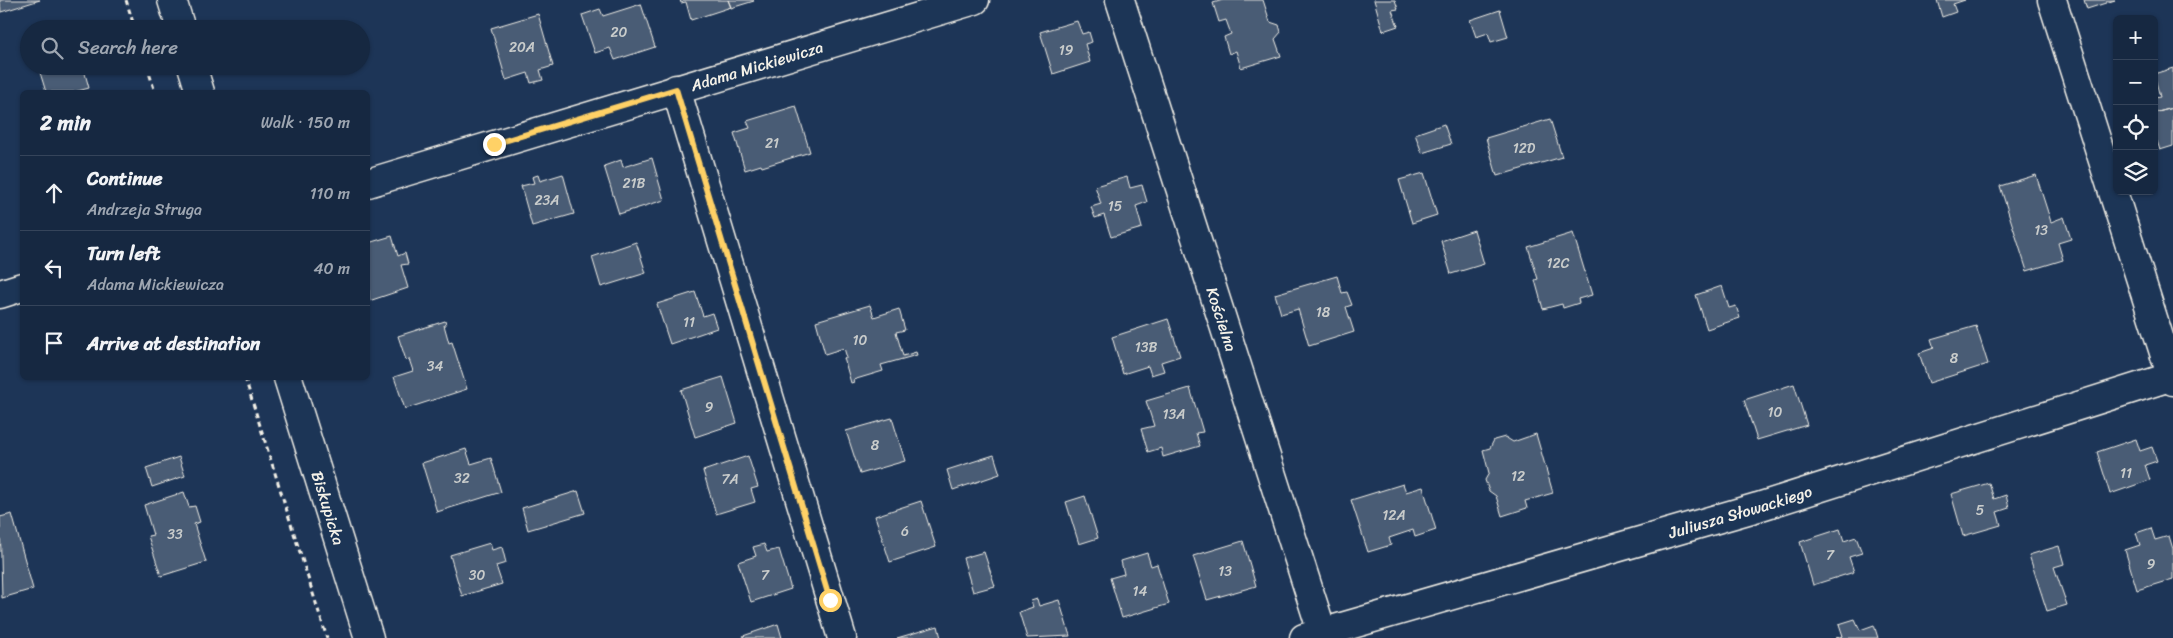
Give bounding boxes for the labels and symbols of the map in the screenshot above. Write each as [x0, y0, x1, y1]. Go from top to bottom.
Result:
house number: 20 [611, 20, 628, 45]
street label: Adama Mickiewicza [686, 33, 827, 100]
house number: 20A [509, 35, 535, 60]
house number: 19 [1059, 38, 1074, 63]
house number: 21 [765, 131, 779, 156]
route end [483, 133, 506, 156]
house number: 12D [1513, 136, 1536, 161]
house number: 21B [623, 171, 646, 196]
house number: 23A [535, 188, 559, 213]
house number: 15 [1108, 194, 1123, 219]
house number: 13 [2034, 218, 2048, 243]
house number: 12C [1547, 251, 1570, 276]
street label: Kościelna [1198, 283, 1246, 355]
house number: 18 [1316, 300, 1331, 325]
house number: 11 [683, 310, 695, 335]
house number: 10 [853, 328, 868, 353]
house number: 13B [1135, 335, 1157, 360]
house number: 8 [1950, 346, 1959, 371]
house number: 34 [427, 354, 443, 379]
house number: 9 [705, 395, 714, 420]
house number: 10 [1768, 400, 1783, 425]
house number: 13A [1163, 402, 1185, 427]
house number: 8 [871, 433, 880, 458]
house number: 11 [2120, 461, 2132, 486]
house number: 12 [1511, 464, 1525, 489]
house number: 32 [454, 466, 470, 491]
street label: Biskupicka [303, 467, 353, 549]
house number: 7A [721, 467, 739, 492]
street label: Juliusza Słowackiego [1664, 477, 1816, 547]
house number: 5 [1976, 498, 1985, 523]
house number: 12A [1382, 503, 1406, 528]
house number: 6 [901, 519, 909, 544]
house number: 33 [167, 522, 183, 547]
house number: 7 [1826, 543, 1835, 568]
house number: 9 [2147, 552, 2156, 577]
house number: 13 [1218, 559, 1232, 584]
house number: 30 [469, 563, 485, 588]
house number: 7 [761, 563, 770, 588]
house number: 14 [1133, 579, 1148, 604]
route start [819, 589, 842, 612]

